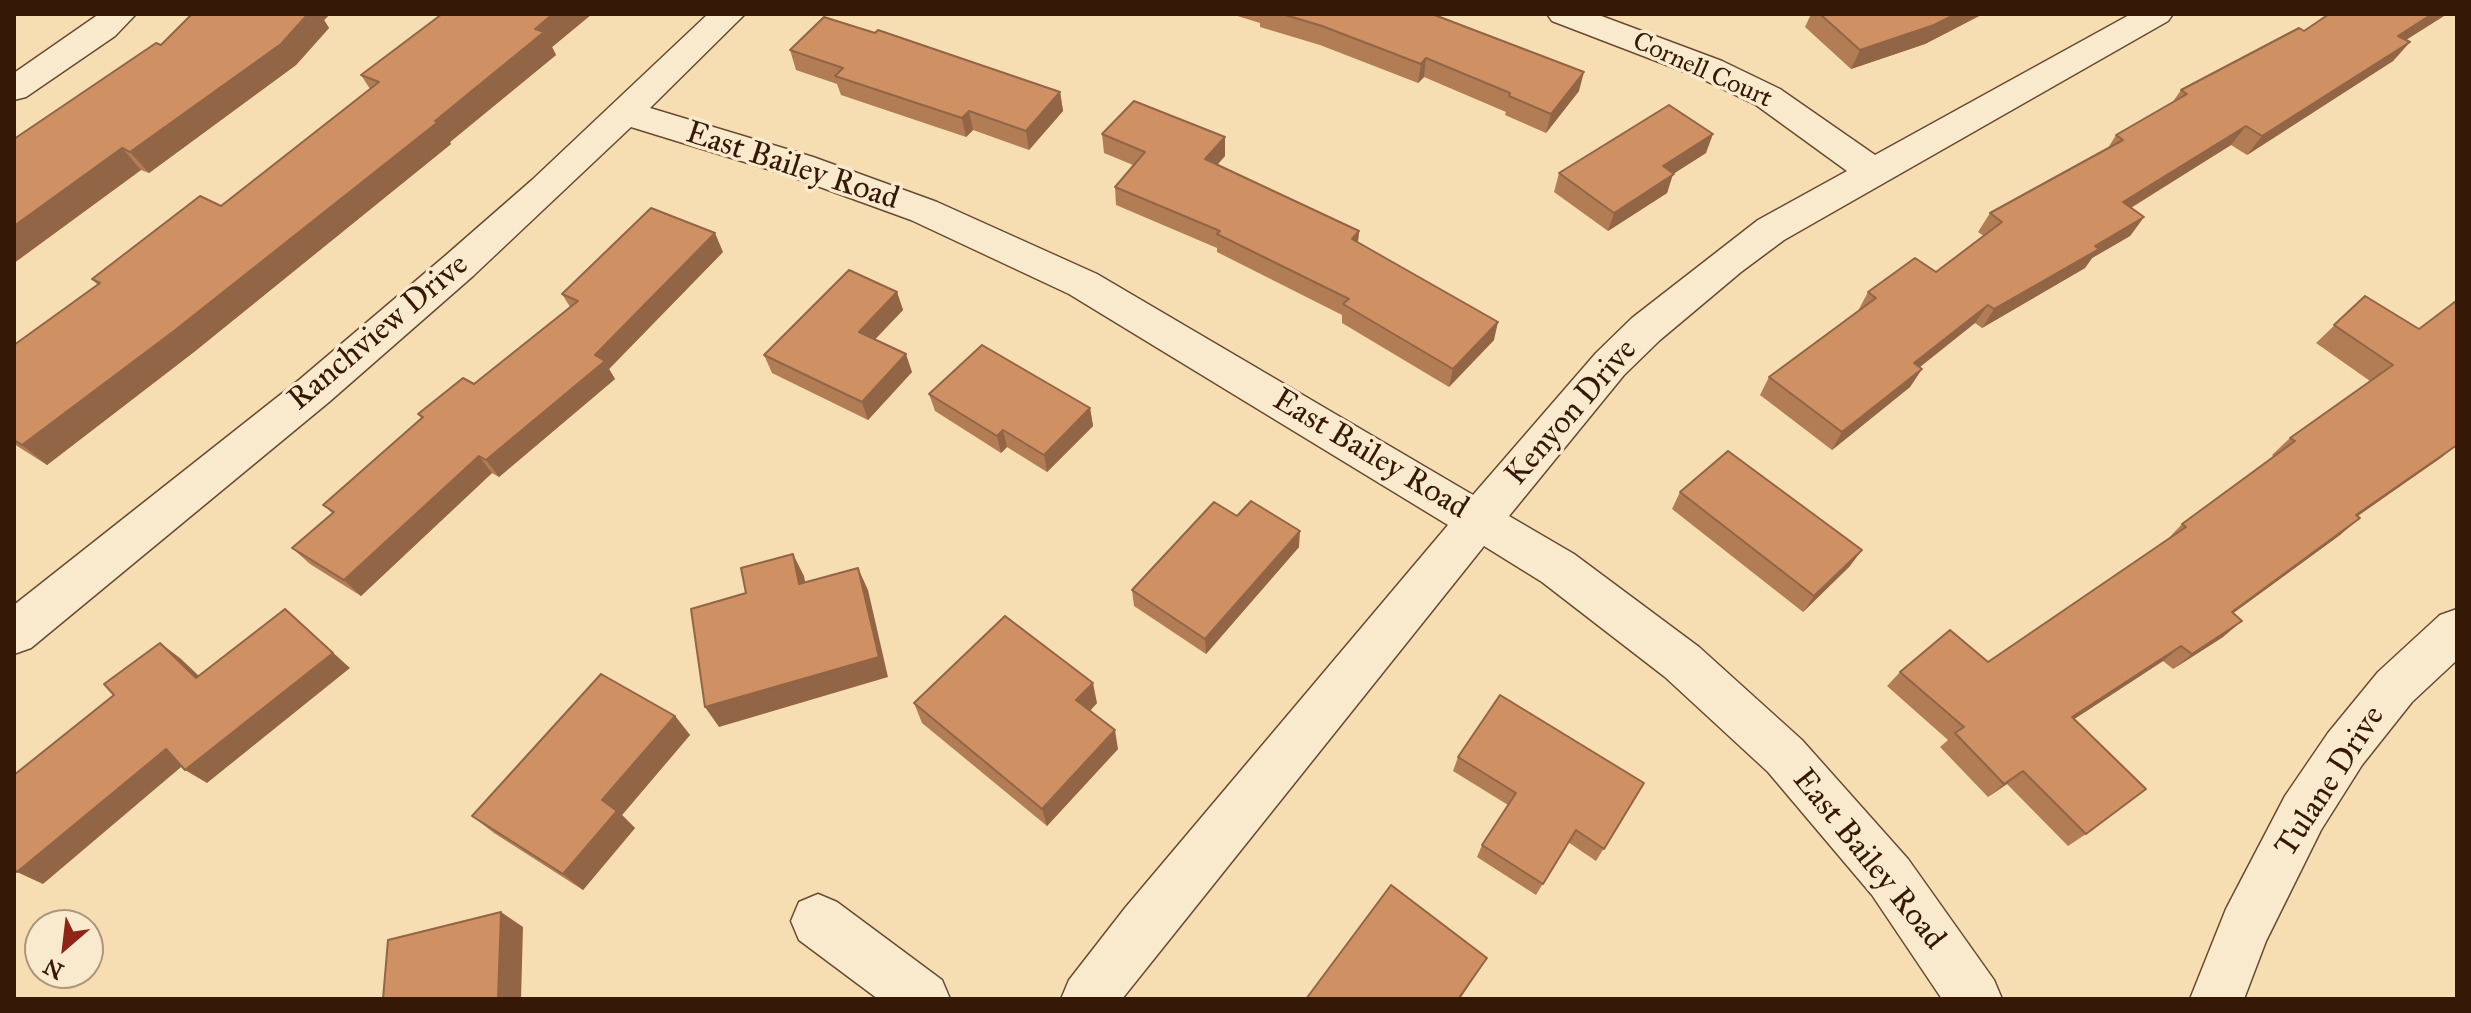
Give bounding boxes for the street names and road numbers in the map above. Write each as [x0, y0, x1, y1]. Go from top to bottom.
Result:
street label: Cornell Court [1628, 26, 1776, 116]
street label: East Bailey Road [681, 115, 903, 219]
street label: Ranchview Drive [281, 246, 477, 420]
street label: Kenyon Drive [1498, 332, 1646, 494]
street label: East Bailey Road [1265, 381, 1475, 529]
street label: Tulane Drive [2268, 699, 2394, 865]
street label: East Bailey Road [1783, 762, 1953, 958]

